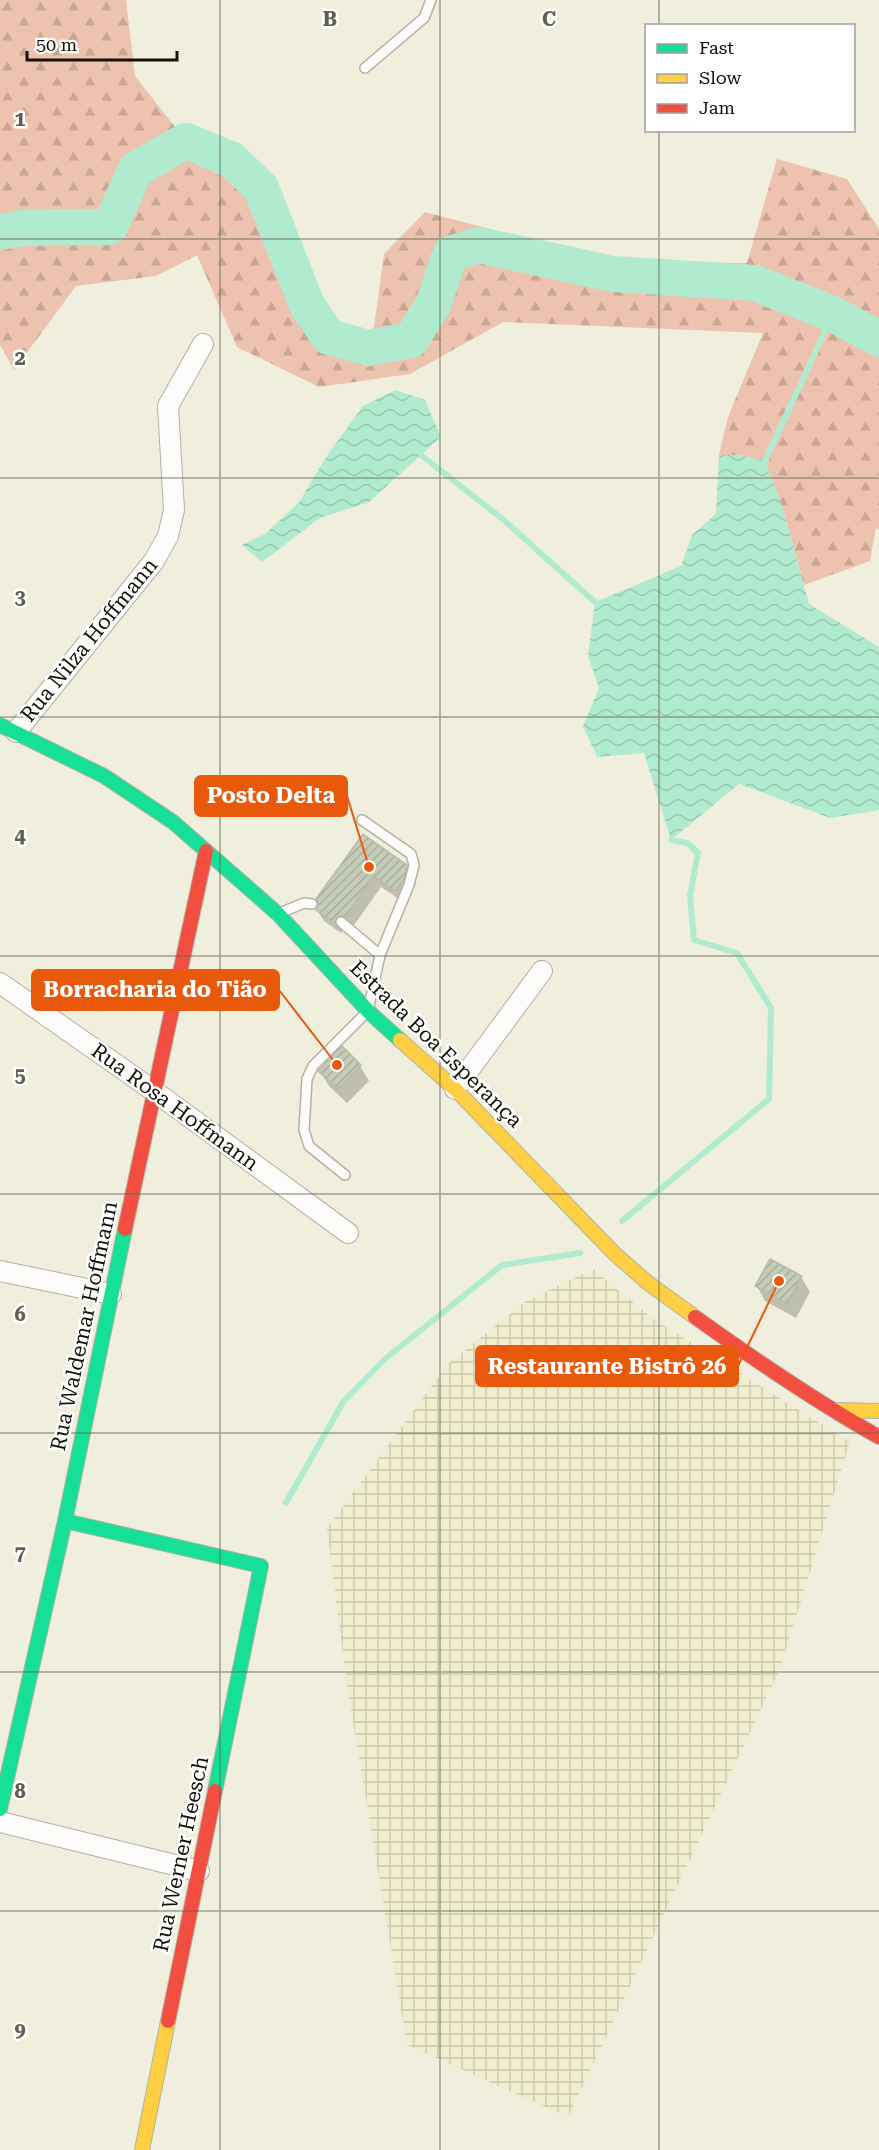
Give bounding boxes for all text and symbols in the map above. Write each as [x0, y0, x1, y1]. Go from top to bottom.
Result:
text: B [323, 7, 337, 31]
text: C [542, 7, 556, 31]
scale bar [27, 24, 177, 62]
legend [645, 24, 855, 132]
text: 50 m [36, 34, 77, 55]
text: Fast [699, 37, 734, 58]
text: Slow [699, 67, 741, 88]
text: Jam [699, 97, 735, 118]
text: 1 [14, 107, 26, 131]
text: 2 [14, 346, 26, 370]
street label: Rua Nilza Hoffmann [16, 553, 163, 727]
text: 3 [14, 585, 26, 609]
callout: Posto Delta [195, 776, 347, 816]
text: Posto Delta [207, 783, 335, 808]
text: 4 [14, 824, 26, 848]
street label: Estrada Boa Esperança [345, 955, 528, 1133]
callout: Borracharia do Tião [32, 970, 279, 1010]
text: Borracharia do Tião [43, 977, 267, 1002]
street label: Rua Rosa Hoffmann [87, 1038, 264, 1176]
text: 5 [14, 1063, 26, 1087]
street label: Rua Waldemar Hoffmann [46, 1199, 122, 1453]
text: 6 [14, 1302, 26, 1326]
callout: Restaurante Bistrô 26 [476, 1346, 738, 1386]
text: Restaurante Bistrô 26 [488, 1354, 726, 1379]
text: 7 [14, 1541, 26, 1565]
street label: Rua Werner Heesch [149, 1754, 214, 1954]
text: 8 [14, 1779, 26, 1803]
text: 9 [14, 2018, 26, 2042]

